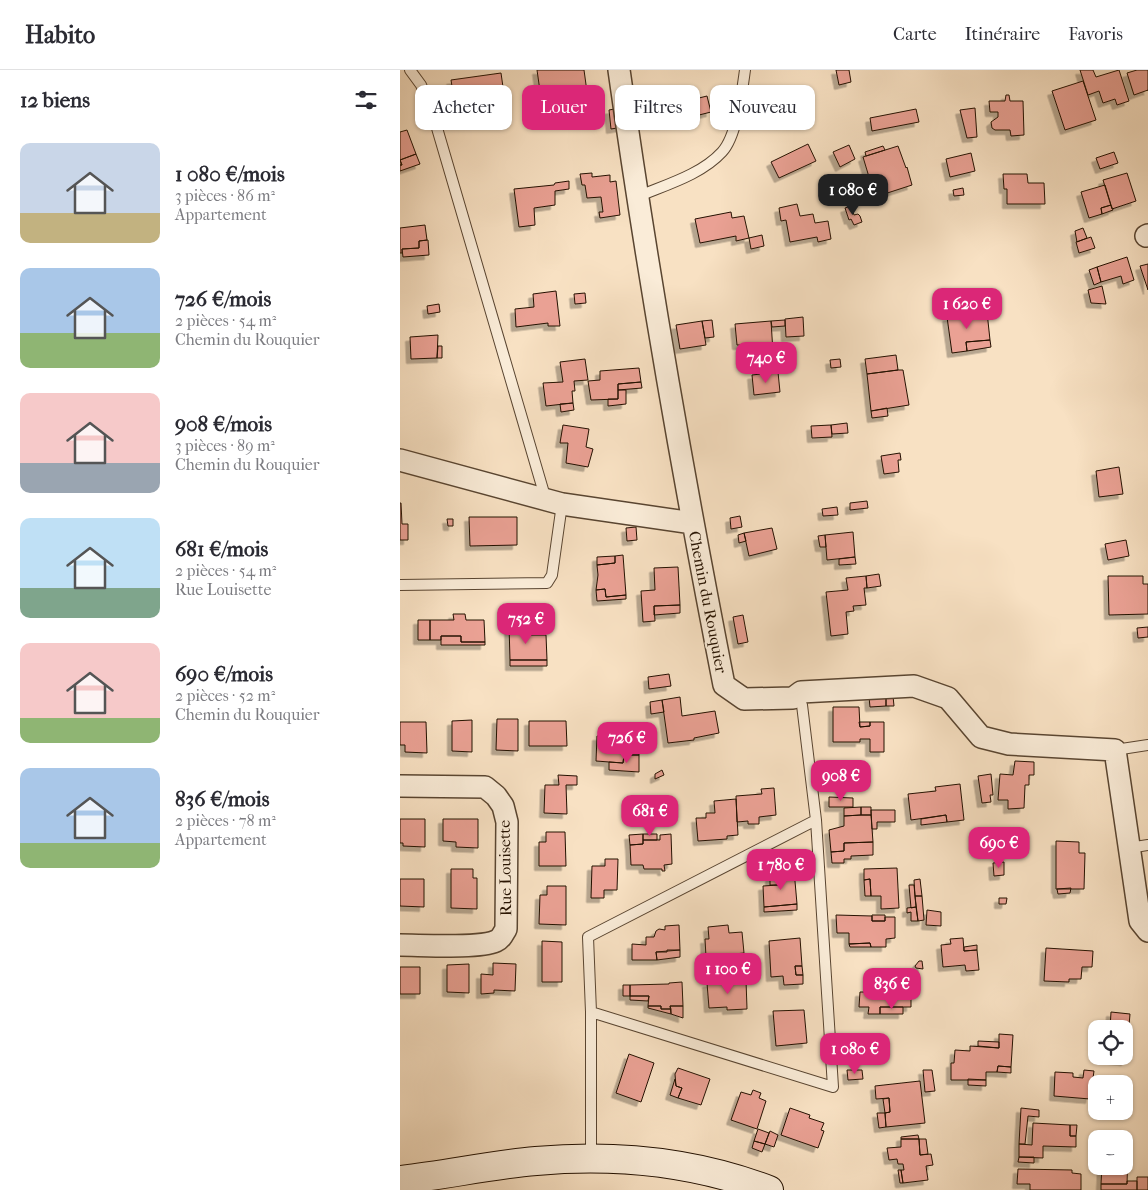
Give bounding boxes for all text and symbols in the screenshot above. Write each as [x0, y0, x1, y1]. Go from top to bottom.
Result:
text: Habito [25, 21, 95, 49]
text: Carte [893, 24, 937, 45]
text: Itinéraire [965, 24, 1040, 45]
text: Favoris [1068, 24, 1123, 45]
chip: Acheter [415, 85, 512, 130]
chip: Louer [522, 85, 605, 130]
chip: Filtres [615, 85, 700, 130]
chip: Nouveau [710, 85, 815, 130]
icon: filters [352, 86, 380, 114]
text: 12 biens [20, 88, 90, 112]
text: 1 080 €/mois [175, 162, 285, 186]
icon: home [60, 163, 120, 223]
pin: 1 080 € [807, 174, 899, 216]
text: 1 080 € [829, 180, 877, 199]
text: 3 pièces · 86 m² [175, 186, 275, 205]
text: Appartement [175, 205, 267, 224]
text: 726 €/mois [175, 287, 271, 311]
icon: home [60, 288, 120, 348]
pin: 1 620 € [921, 288, 1013, 330]
text: 1 620 € [943, 294, 991, 313]
text: 2 pièces · 54 m² [175, 311, 276, 330]
text: Chemin du Rouquier [175, 330, 320, 349]
pin: 740 € [731, 342, 801, 384]
text: 740 € [747, 348, 785, 367]
text: 908 €/mois [175, 412, 272, 436]
icon: home [60, 413, 120, 473]
text: 3 pièces · 89 m² [175, 436, 275, 455]
text: Chemin du Rouquier [175, 455, 320, 474]
street label: Chemin du Rouquier [685, 529, 731, 675]
text: 681 €/mois [175, 537, 268, 561]
icon: home [60, 538, 120, 598]
text: 2 pièces · 54 m² [175, 561, 276, 580]
text: Rue Louisette [175, 580, 271, 599]
pin: 752 € [491, 602, 561, 645]
text: 752 € [508, 609, 544, 628]
text: 690 €/mois [175, 662, 273, 686]
icon: home [60, 663, 120, 723]
text: 2 pièces · 52 m² [175, 686, 275, 705]
text: Chemin du Rouquier [175, 705, 320, 724]
pin: 726 € [592, 722, 662, 764]
text: 726 € [608, 728, 646, 747]
pin: 908 € [806, 760, 876, 802]
text: 908 € [822, 766, 860, 785]
text: 836 €/mois [175, 787, 269, 811]
icon: home [60, 788, 120, 848]
pin: 681 € [615, 794, 685, 837]
text: 681 € [632, 801, 668, 820]
text: 2 pièces · 78 m² [175, 811, 276, 830]
street label: Rue Louisette [495, 820, 515, 916]
pin: 690 € [964, 826, 1034, 869]
text: Appartement [175, 830, 267, 849]
text: 690 € [980, 833, 1018, 852]
pin: 1 780 € [735, 848, 827, 891]
text: 1 780 € [758, 855, 804, 874]
pin: 1 100 € [682, 952, 774, 995]
text: 1 100 € [705, 959, 751, 978]
pin: 836 € [857, 968, 927, 1010]
text: 836 € [874, 974, 910, 993]
map controls [1088, 1020, 1133, 1175]
button: locate [1088, 1020, 1133, 1065]
pin: 1 080 € [809, 1032, 901, 1075]
text: 1 080 € [831, 1039, 879, 1058]
button: + [1088, 1075, 1133, 1120]
button: − [1088, 1130, 1133, 1175]

